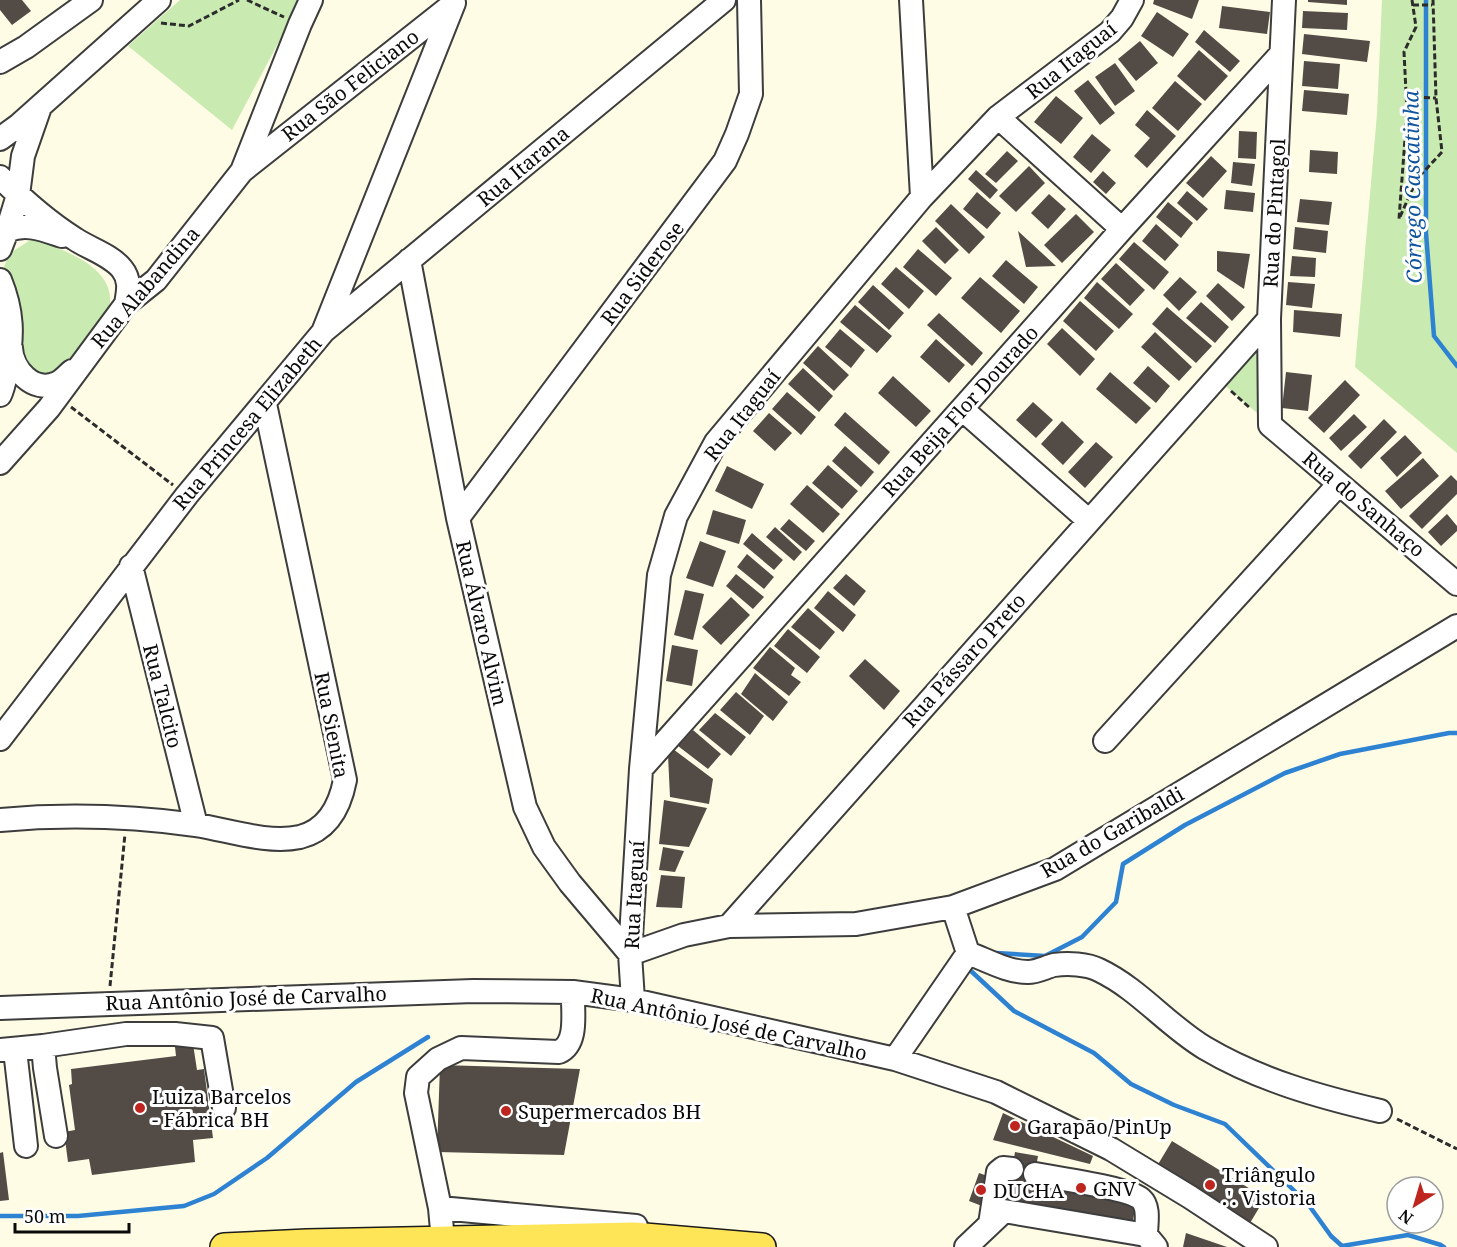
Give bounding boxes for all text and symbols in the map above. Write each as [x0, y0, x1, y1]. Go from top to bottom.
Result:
street label: Rua Itaguaí [1020, 15, 1122, 105]
street label: Rua São Feliciano [276, 23, 424, 147]
water label: Córrego Cascatinha [1396, 89, 1428, 284]
street label: Rua Itarana [471, 120, 575, 212]
street label: Rua do Pintagol [1257, 138, 1291, 288]
street label: Rua Siderose [594, 216, 690, 330]
street label: Rua Alabandina [85, 220, 205, 354]
street label: Rua Beija Flor Dourado [876, 319, 1044, 503]
street label: Rua Princesa Elizabeth [166, 330, 328, 515]
street label: Rua Itaguaí [698, 363, 787, 466]
street label: Rua do Sanhaço [1297, 445, 1431, 563]
street label: Rua Álvaro Alvim [450, 538, 514, 708]
street label: Rua Pássaro Preto [896, 587, 1032, 733]
street label: Rua Talcito [137, 641, 189, 751]
street label: Rua Sienita [308, 669, 356, 781]
street label: Rua do Garibaldi [1035, 780, 1189, 884]
street label: Rua Itaguaí [618, 839, 650, 950]
street label: Rua Antônio José de Carvalho [105, 980, 387, 1016]
street label: Rua Antônio José de Carvalho [588, 981, 870, 1067]
place label: Luiza Barcelos - Fábrica BH [152, 1083, 291, 1133]
place label: Supermercados BH [518, 1098, 701, 1125]
marker: Luiza Barcelos - Fábrica BH [133, 1101, 147, 1115]
marker: Supermercados BH [499, 1104, 513, 1118]
place label: Garapão/PinUp [1027, 1113, 1172, 1140]
marker: Garapão/PinUp [1008, 1119, 1022, 1133]
place label: Triângulo .'. Vistoria [1222, 1161, 1316, 1211]
place label: GNV [1093, 1175, 1137, 1202]
north arrow [1385, 1175, 1445, 1235]
place label: DUCHA [993, 1177, 1065, 1204]
marker: Triângulo .'. Vistoria [1203, 1178, 1217, 1192]
marker: GNV [1074, 1181, 1088, 1195]
marker: DUCHA [974, 1183, 988, 1197]
scale bar [15, 1196, 129, 1234]
text: 50 m [24, 1204, 66, 1228]
text: N [1394, 1204, 1418, 1230]

